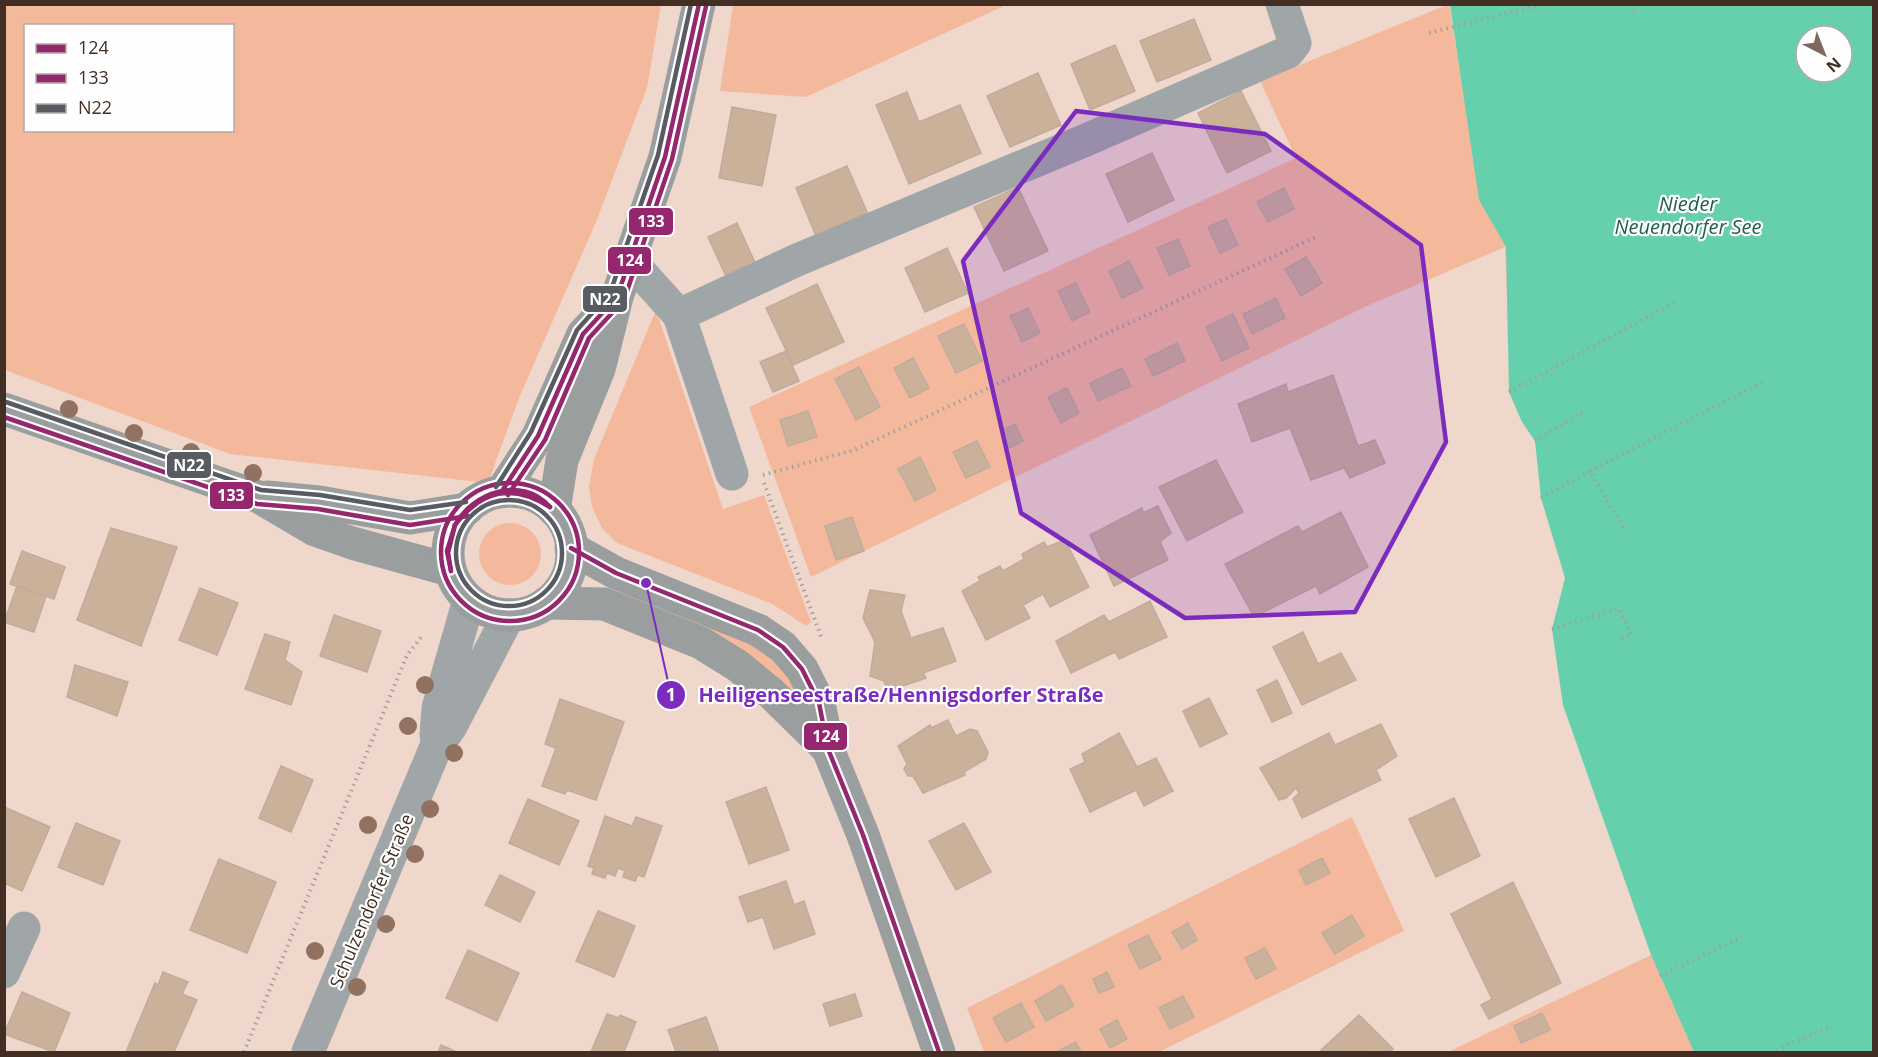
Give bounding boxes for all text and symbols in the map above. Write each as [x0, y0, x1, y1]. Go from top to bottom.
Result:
legend [24, 24, 234, 132]
north arrow [1794, 24, 1854, 84]
text: 124 [78, 35, 109, 59]
text: N [1822, 53, 1846, 78]
text: 133 [78, 65, 109, 89]
text: N22 [78, 95, 112, 119]
water label: Nieder Neuendorfer See [1614, 190, 1762, 240]
line badge: 133 [628, 207, 674, 236]
text: 133 [637, 210, 665, 232]
line badge: 124 [607, 246, 652, 275]
text: 124 [616, 249, 644, 271]
line badge: N22 [582, 285, 628, 313]
text: N22 [589, 288, 621, 310]
line badge: N22 [166, 451, 212, 479]
text: N22 [173, 454, 205, 476]
line badge: 133 [209, 481, 254, 510]
text: 133 [217, 484, 245, 506]
callout: Heiligenseestraße/Hennigsdorfer Straße [656, 676, 1115, 714]
text: Heiligenseestraße/Hennigsdorfer Straße [699, 681, 1103, 708]
text: 1 [666, 682, 676, 706]
line badge: 124 [803, 722, 848, 751]
text: 124 [812, 725, 840, 747]
street label: Schulzendorfer Straße [323, 810, 419, 991]

